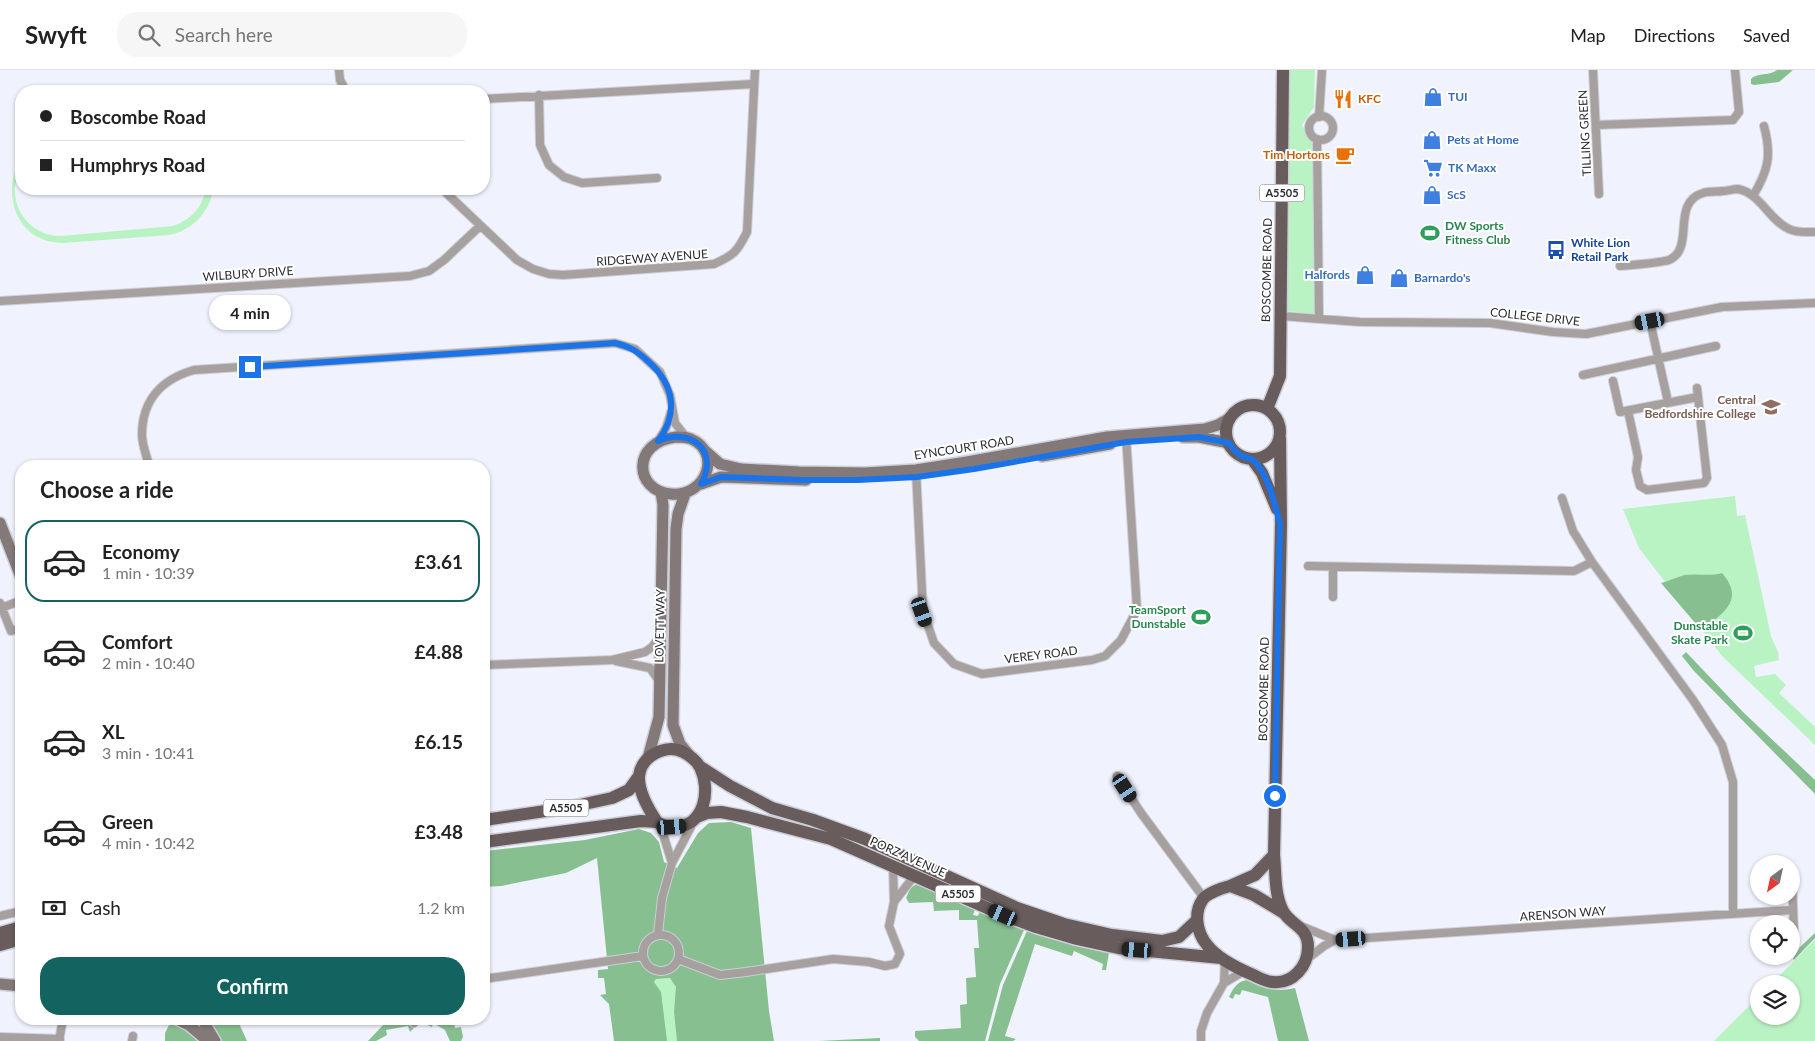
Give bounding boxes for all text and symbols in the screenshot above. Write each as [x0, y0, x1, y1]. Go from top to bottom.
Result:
search box [117, 12, 467, 57]
text: Swyft [25, 20, 87, 49]
icon: search [135, 21, 163, 49]
text: Search here [175, 23, 273, 46]
text: Map [1570, 24, 1606, 46]
text: Directions [1634, 24, 1715, 46]
text: Saved [1743, 24, 1790, 46]
shop icon: TUI [1422, 86, 1444, 108]
restaurant icon: KFC [1332, 88, 1354, 110]
place label: TUI [1448, 89, 1468, 104]
street label: TILLING GREEN [1575, 89, 1594, 177]
place label: KFC [1358, 91, 1381, 106]
text: Boscombe Road [70, 105, 206, 128]
shop icon: Pets at Home [1421, 129, 1443, 151]
place label: Pets at Home [1447, 132, 1520, 147]
cafe icon: Tim Hortons [1334, 144, 1356, 166]
place label: Tim Hortons [1263, 147, 1330, 162]
text: Humphrys Road [70, 153, 205, 176]
supermarket icon: TK Maxx [1422, 157, 1444, 179]
place label: TK Maxx [1448, 160, 1497, 175]
shop icon: ScS [1421, 184, 1443, 206]
road number: A5505 [1260, 185, 1304, 202]
place label: ScS [1447, 187, 1466, 202]
street label: BOSCOMBE ROAD [1258, 218, 1275, 322]
place label: DW Sports Fitness Club [1445, 218, 1511, 247]
sports icon: DW Sports Fitness Club [1419, 222, 1441, 244]
place label: White Lion Retail Park [1571, 235, 1630, 264]
bus stop icon: White Lion Retail Park [1545, 239, 1567, 261]
street label: RIDGEWAY AVENUE [596, 246, 708, 269]
street label: WILBURY DRIVE [202, 263, 294, 284]
shop icon: Halfords [1354, 264, 1376, 286]
place label: Halfords [1304, 267, 1350, 282]
shop icon: Barnardo's [1388, 267, 1410, 289]
place label: Barnardo's [1414, 270, 1471, 285]
callout: 4 min [209, 294, 291, 330]
text: 4 min [230, 303, 270, 322]
street label: COLLEGE DRIVE [1489, 304, 1581, 329]
car [1633, 311, 1666, 331]
route end [239, 356, 261, 378]
place label: Central Bedfordshire College [1644, 392, 1757, 421]
school or university icon: Central Bedfordshire College [1760, 396, 1782, 418]
street label: EYNCOURT ROAD [913, 432, 1015, 463]
text: Choose a ride [40, 476, 174, 503]
icon: car [42, 539, 87, 584]
text: Economy [102, 540, 180, 563]
text: £3.61 [414, 550, 463, 573]
text: 1 min · 10:39 [102, 563, 195, 582]
street label: LOVETT WAY [651, 589, 668, 663]
car [909, 595, 934, 629]
place label: TeamSport Dunstable [1129, 602, 1187, 631]
sports icon: TeamSport Dunstable [1190, 606, 1212, 628]
place label: Dunstable Skate Park [1671, 618, 1729, 647]
sports icon: Dunstable Skate Park [1732, 622, 1754, 644]
icon: car [42, 629, 87, 674]
text: Comfort [102, 630, 173, 653]
street label: BOSCOMBE ROAD [1255, 637, 1272, 741]
text: £4.88 [414, 640, 463, 663]
street label: VEREY ROAD [1003, 643, 1078, 666]
text: 2 min · 10:40 [102, 653, 195, 672]
icon: car [42, 719, 87, 764]
text: XL [102, 720, 125, 743]
text: £6.15 [414, 730, 463, 753]
text: 3 min · 10:41 [102, 743, 195, 762]
car [1110, 771, 1139, 805]
route start [1264, 785, 1286, 807]
road number: A5505 [544, 800, 588, 816]
icon: car [42, 809, 87, 854]
text: Green [102, 810, 153, 833]
car [656, 818, 687, 836]
text: £3.48 [414, 820, 463, 843]
text: 4 min · 10:42 [102, 833, 195, 852]
street label: PORZ AVENUE [868, 833, 949, 880]
north arrow [1750, 855, 1800, 905]
map controls [1750, 855, 1800, 1025]
road number: A5505 [936, 886, 980, 902]
icon: cash [40, 894, 68, 922]
text: Cash [80, 896, 121, 919]
text: 1.2 km [417, 898, 465, 917]
car [986, 902, 1019, 928]
street label: ARENSON WAY [1519, 903, 1607, 924]
button: locate [1750, 915, 1800, 965]
car [1335, 930, 1366, 948]
car [1121, 941, 1152, 959]
button: Confirm [40, 957, 465, 1015]
button: layers [1750, 975, 1800, 1025]

